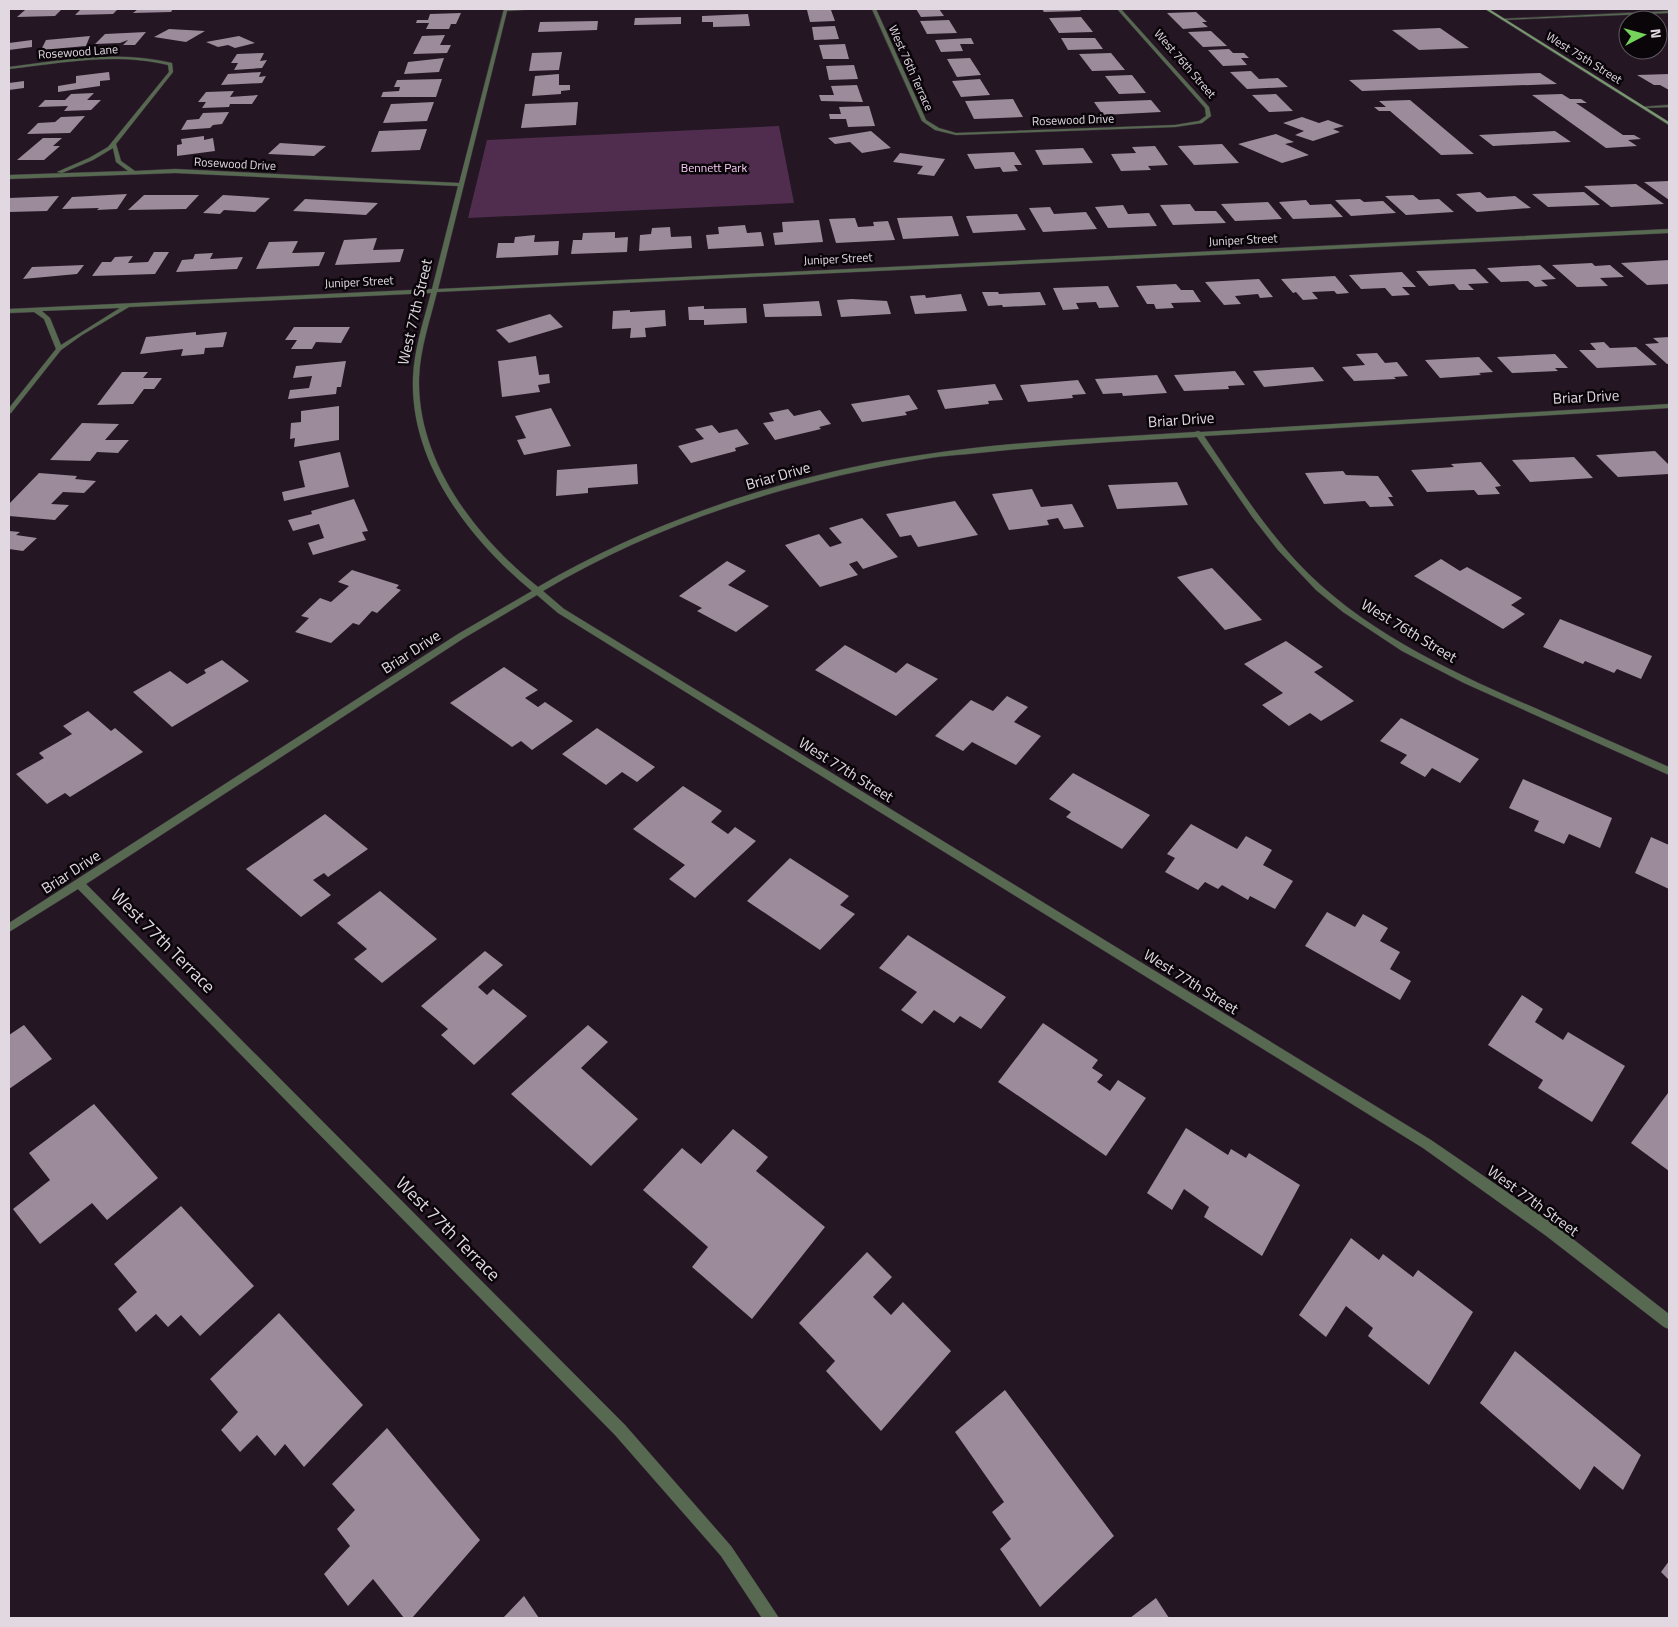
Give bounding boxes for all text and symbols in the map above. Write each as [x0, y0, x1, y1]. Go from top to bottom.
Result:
north arrow [1618, 10, 1668, 60]
street label: West 76th Terrace [884, 22, 939, 114]
street label: West 76th Street [1150, 25, 1221, 103]
street label: West 75th Street [1543, 27, 1627, 89]
text: N [1645, 28, 1667, 40]
street label: Rosewood Lane [37, 39, 119, 64]
street label: Rosewood Drive [1032, 109, 1114, 130]
street label: Rosewood Drive [193, 152, 277, 175]
park label: Bennett Park [681, 158, 747, 177]
street label: Juniper Street [1208, 228, 1279, 251]
street label: Juniper Street [803, 247, 874, 270]
street label: West 77th Street [391, 256, 438, 367]
street label: Juniper Street [324, 270, 395, 293]
street label: Briar Drive [1552, 383, 1620, 410]
street label: Briar Drive [1147, 406, 1215, 433]
street label: Briar Drive [743, 455, 813, 496]
street label: West 76th Street [1357, 593, 1462, 669]
street label: Briar Drive [377, 624, 445, 679]
street label: West 77th Street [794, 731, 899, 808]
street label: Briar Drive [37, 844, 105, 899]
street label: West 77th Terrace [105, 882, 222, 999]
street label: West 77th Street [1139, 943, 1244, 1020]
street label: West 77th Street [1483, 1159, 1584, 1242]
street label: West 77th Terrace [390, 1170, 507, 1287]

